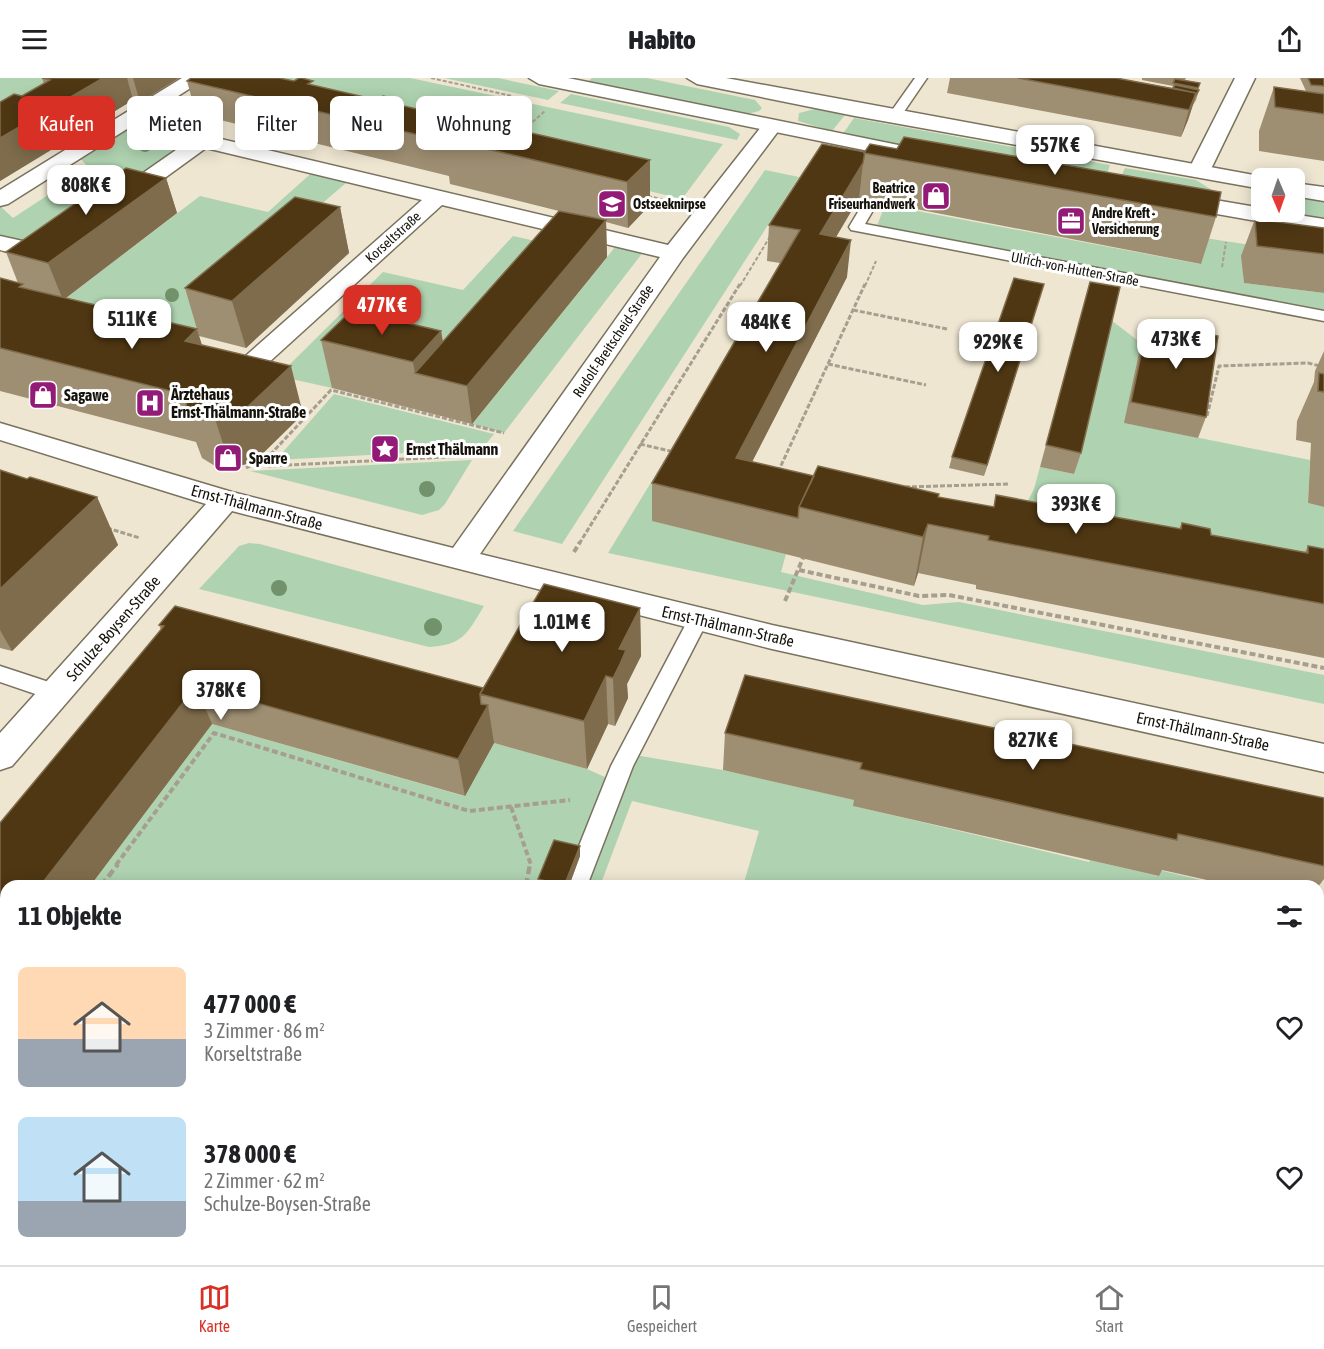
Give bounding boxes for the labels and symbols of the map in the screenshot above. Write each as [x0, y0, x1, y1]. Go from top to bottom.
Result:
pin: 557K € [1006, 125, 1104, 176]
pin: 808K € [37, 165, 135, 216]
north arrow [1251, 168, 1305, 222]
place label: Beatrice Friseurhandwerk [829, 180, 916, 212]
shop icon: Beatrice Friseurhandwerk [920, 180, 952, 212]
school or university icon: Ostseeknirpse [596, 188, 628, 220]
place label: Ostseeknirpse [633, 196, 706, 212]
office icon: Andre Kreft - Versicherung [1055, 205, 1087, 237]
place label: Andre Kreft - Versicherung [1091, 205, 1160, 237]
street label: Korseltstraße [362, 208, 424, 266]
street label: Ulrich-von-Hutten-Straße [1010, 249, 1140, 289]
street label: Rudolf-Breitscheid-Straße [569, 282, 657, 400]
pin: 477K € [333, 285, 431, 336]
pin: 511K € [83, 299, 181, 350]
pin: 484K € [717, 302, 815, 353]
pin: 473K € [1127, 319, 1225, 370]
pin: 929K € [949, 322, 1047, 373]
shop icon: Sagawe [27, 379, 59, 411]
place label: Ärztehaus Ernst-Thälmann-Straße [170, 385, 306, 421]
place label: Sagawe [64, 386, 109, 404]
hospital icon: Ärztehaus Ernst-Thälmann-Straße [134, 387, 166, 419]
place icon: Ernst Thälmann [369, 433, 401, 465]
place label: Ernst Thälmann [406, 440, 499, 458]
shop icon: Sparre [212, 442, 244, 474]
place label: Sparre [249, 449, 287, 467]
street label: Ernst-Thälmann-Straße [189, 481, 325, 533]
pin: 393K € [1027, 484, 1125, 535]
street label: Schulze-Boysen-Straße [62, 572, 164, 685]
pin: 1.01M € [507, 602, 617, 653]
street label: Ernst-Thälmann-Straße [660, 602, 796, 650]
pin: 378K € [172, 670, 270, 721]
street label: Ernst-Thälmann-Straße [1135, 708, 1271, 754]
pin: 827K € [984, 720, 1082, 771]

